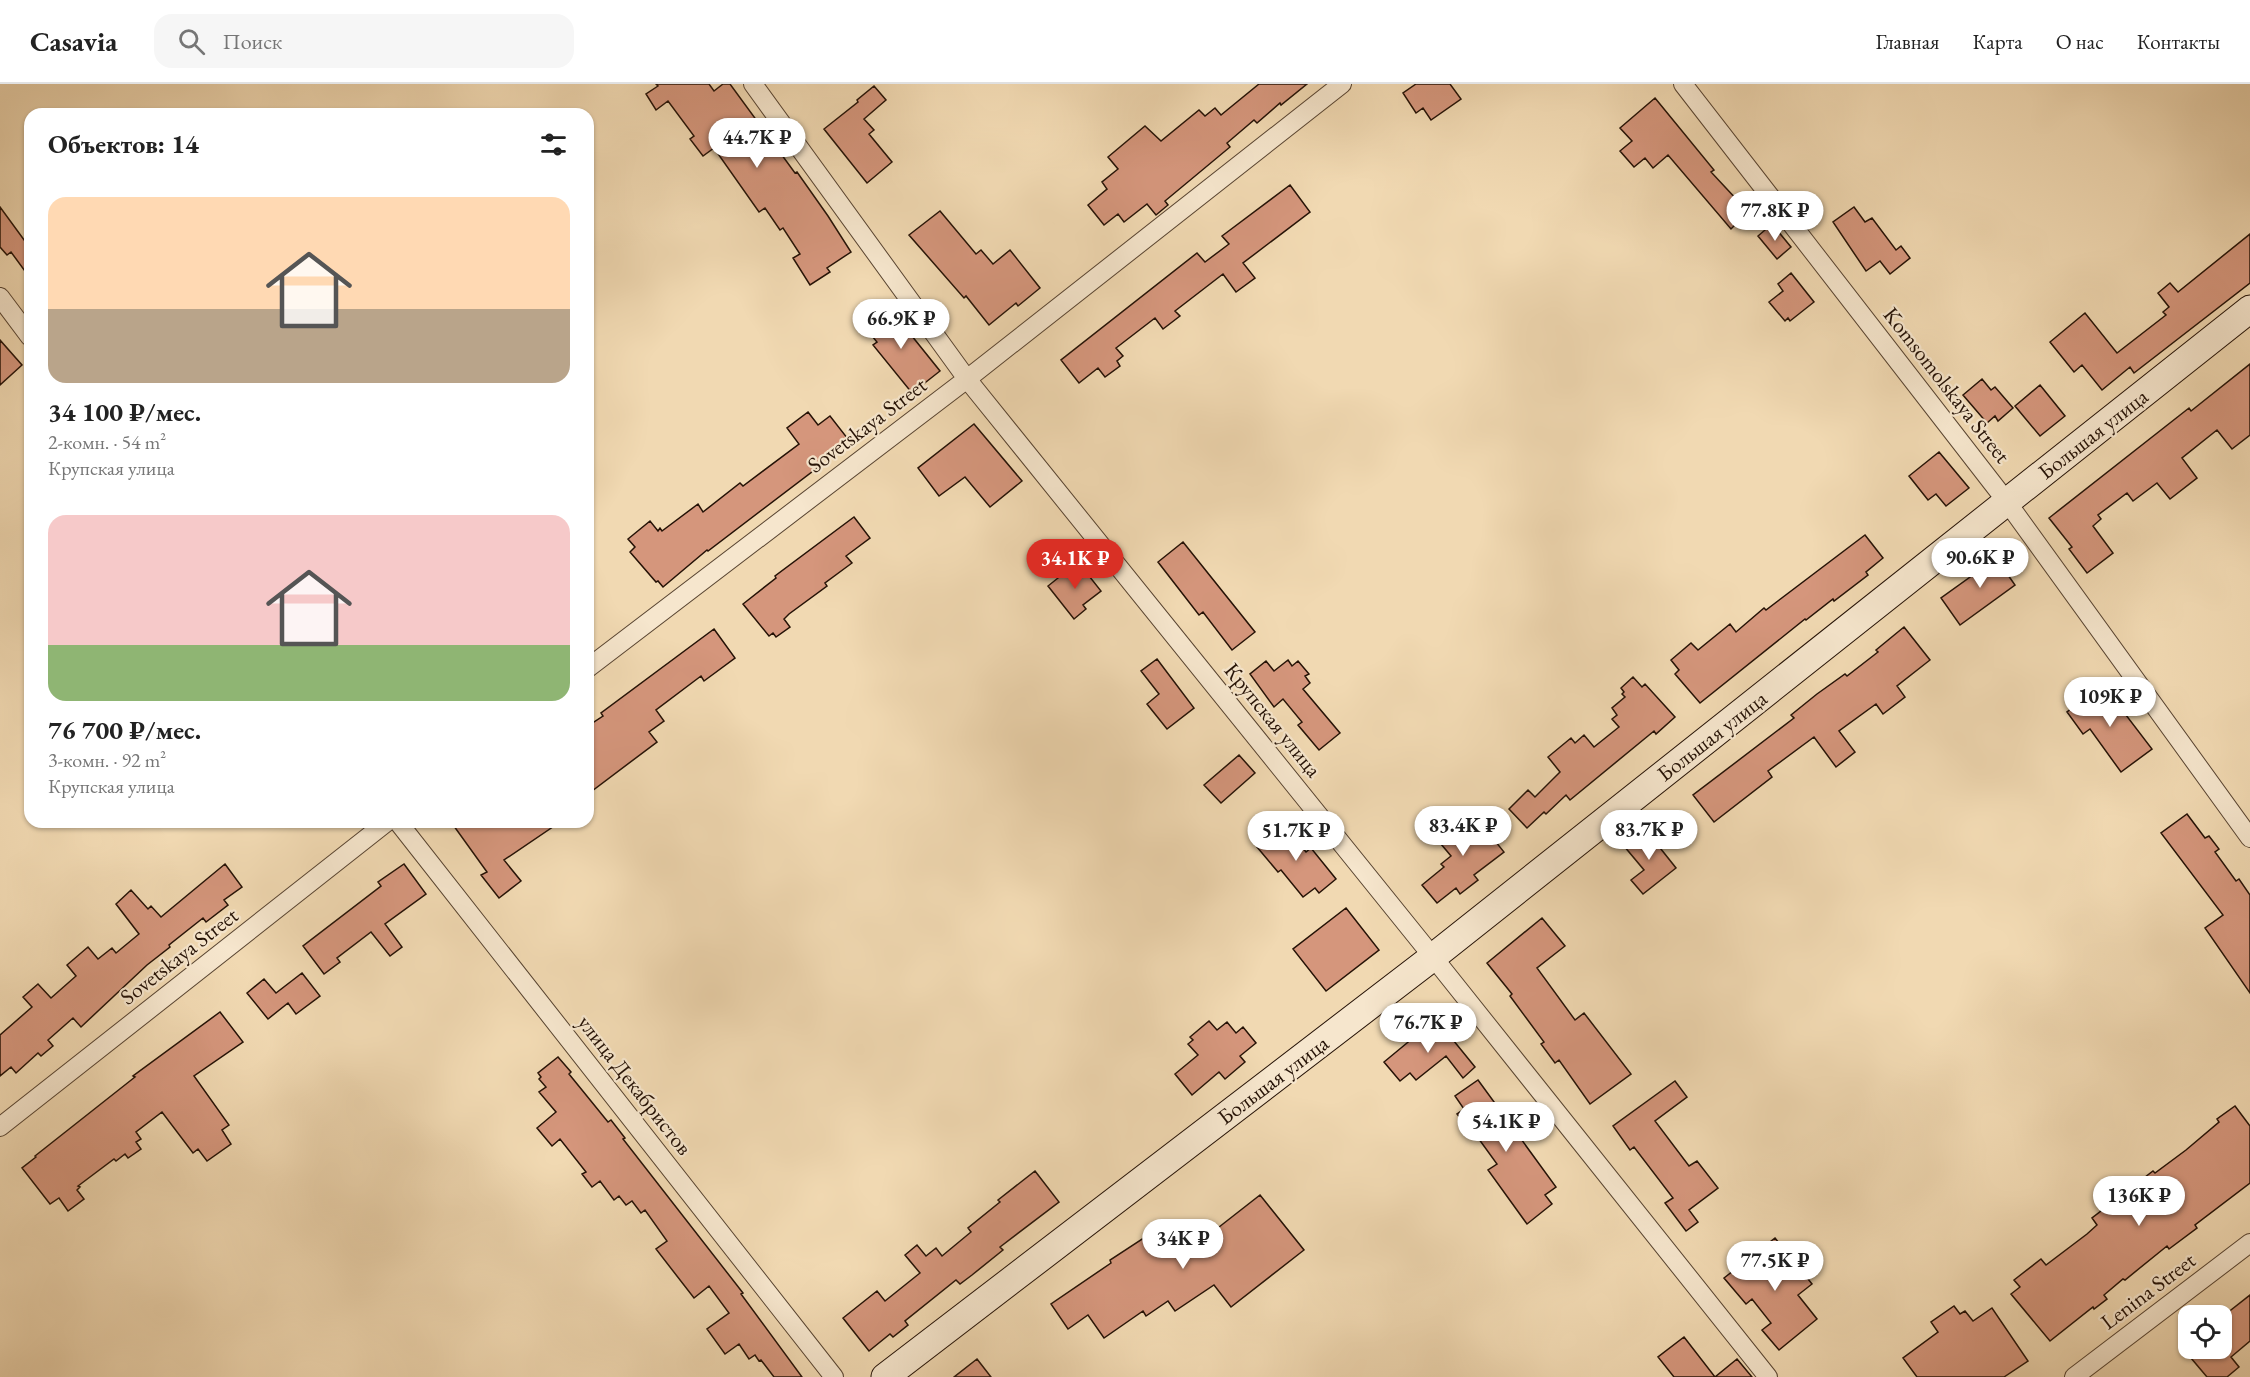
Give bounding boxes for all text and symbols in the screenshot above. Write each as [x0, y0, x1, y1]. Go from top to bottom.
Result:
search box [154, 14, 574, 68]
text: Casavia [30, 23, 118, 59]
icon: search [175, 25, 208, 58]
text: Поиск [223, 27, 282, 56]
text: Главная [1875, 28, 1939, 55]
text: Карта [1972, 28, 2023, 55]
text: О нас [2056, 28, 2104, 55]
text: Контакты [2137, 28, 2220, 55]
pin: 44.7K ₽ [702, 118, 812, 169]
text: 44.7K ₽ [723, 124, 791, 150]
text: Объектов: 14 [48, 127, 199, 161]
icon: filters [537, 128, 570, 161]
pin: 77.8K ₽ [1720, 191, 1830, 242]
text: 77.8K ₽ [1741, 197, 1809, 223]
icon: home [255, 236, 363, 344]
pin: 66.9K ₽ [846, 299, 956, 350]
street label: Komsomolskaya Street [1877, 301, 2017, 469]
text: 66.9K ₽ [867, 305, 935, 331]
street label: Sovetskaya Street [802, 371, 933, 479]
street label: Большая улица [2032, 382, 2154, 486]
text: 34 100 ₽/мес. [48, 395, 201, 429]
text: 2-комн. · 54 m² [48, 429, 166, 455]
text: Крупская улица [48, 455, 175, 481]
pin: 90.6K ₽ [1925, 538, 2035, 589]
pin: 34.1K ₽ [1020, 539, 1130, 590]
text: 90.6K ₽ [1946, 544, 2014, 570]
text: 34.1K ₽ [1041, 545, 1109, 571]
icon: home [255, 554, 363, 662]
street label: Крупская улица [1218, 657, 1328, 783]
pin: 109K ₽ [2061, 677, 2159, 728]
text: 109K ₽ [2078, 683, 2142, 709]
street label: Большая улица [1651, 684, 1773, 788]
text: 76 700 ₽/мес. [48, 713, 201, 747]
text: 3-комн. · 92 m² [48, 747, 166, 773]
text: Крупская улица [48, 773, 175, 799]
pin: 83.4K ₽ [1408, 806, 1518, 857]
pin: 83.7K ₽ [1594, 810, 1704, 861]
pin: 51.7K ₽ [1241, 811, 1351, 862]
text: 83.4K ₽ [1429, 812, 1497, 838]
text: 83.7K ₽ [1615, 816, 1683, 842]
text: 51.7K ₽ [1262, 817, 1330, 843]
street label: Sovetskaya Street [114, 901, 244, 1011]
pin: 76.7K ₽ [1373, 1003, 1483, 1054]
street label: улица Декабристов [571, 1009, 699, 1161]
text: 76.7K ₽ [1394, 1009, 1462, 1035]
street label: Большая улица [1212, 1029, 1335, 1131]
pin: 54.1K ₽ [1451, 1102, 1561, 1153]
text: 54.1K ₽ [1472, 1108, 1540, 1134]
pin: 136K ₽ [2090, 1176, 2188, 1227]
text: 136K ₽ [2107, 1182, 2171, 1208]
pin: 34K ₽ [1141, 1219, 1225, 1270]
text: 34K ₽ [1156, 1225, 1210, 1251]
pin: 77.5K ₽ [1720, 1241, 1830, 1292]
street label: Lenina Street [2095, 1246, 2201, 1336]
text: 77.5K ₽ [1741, 1247, 1809, 1273]
map controls [2178, 1305, 2232, 1359]
button: locate [2178, 1305, 2232, 1359]

